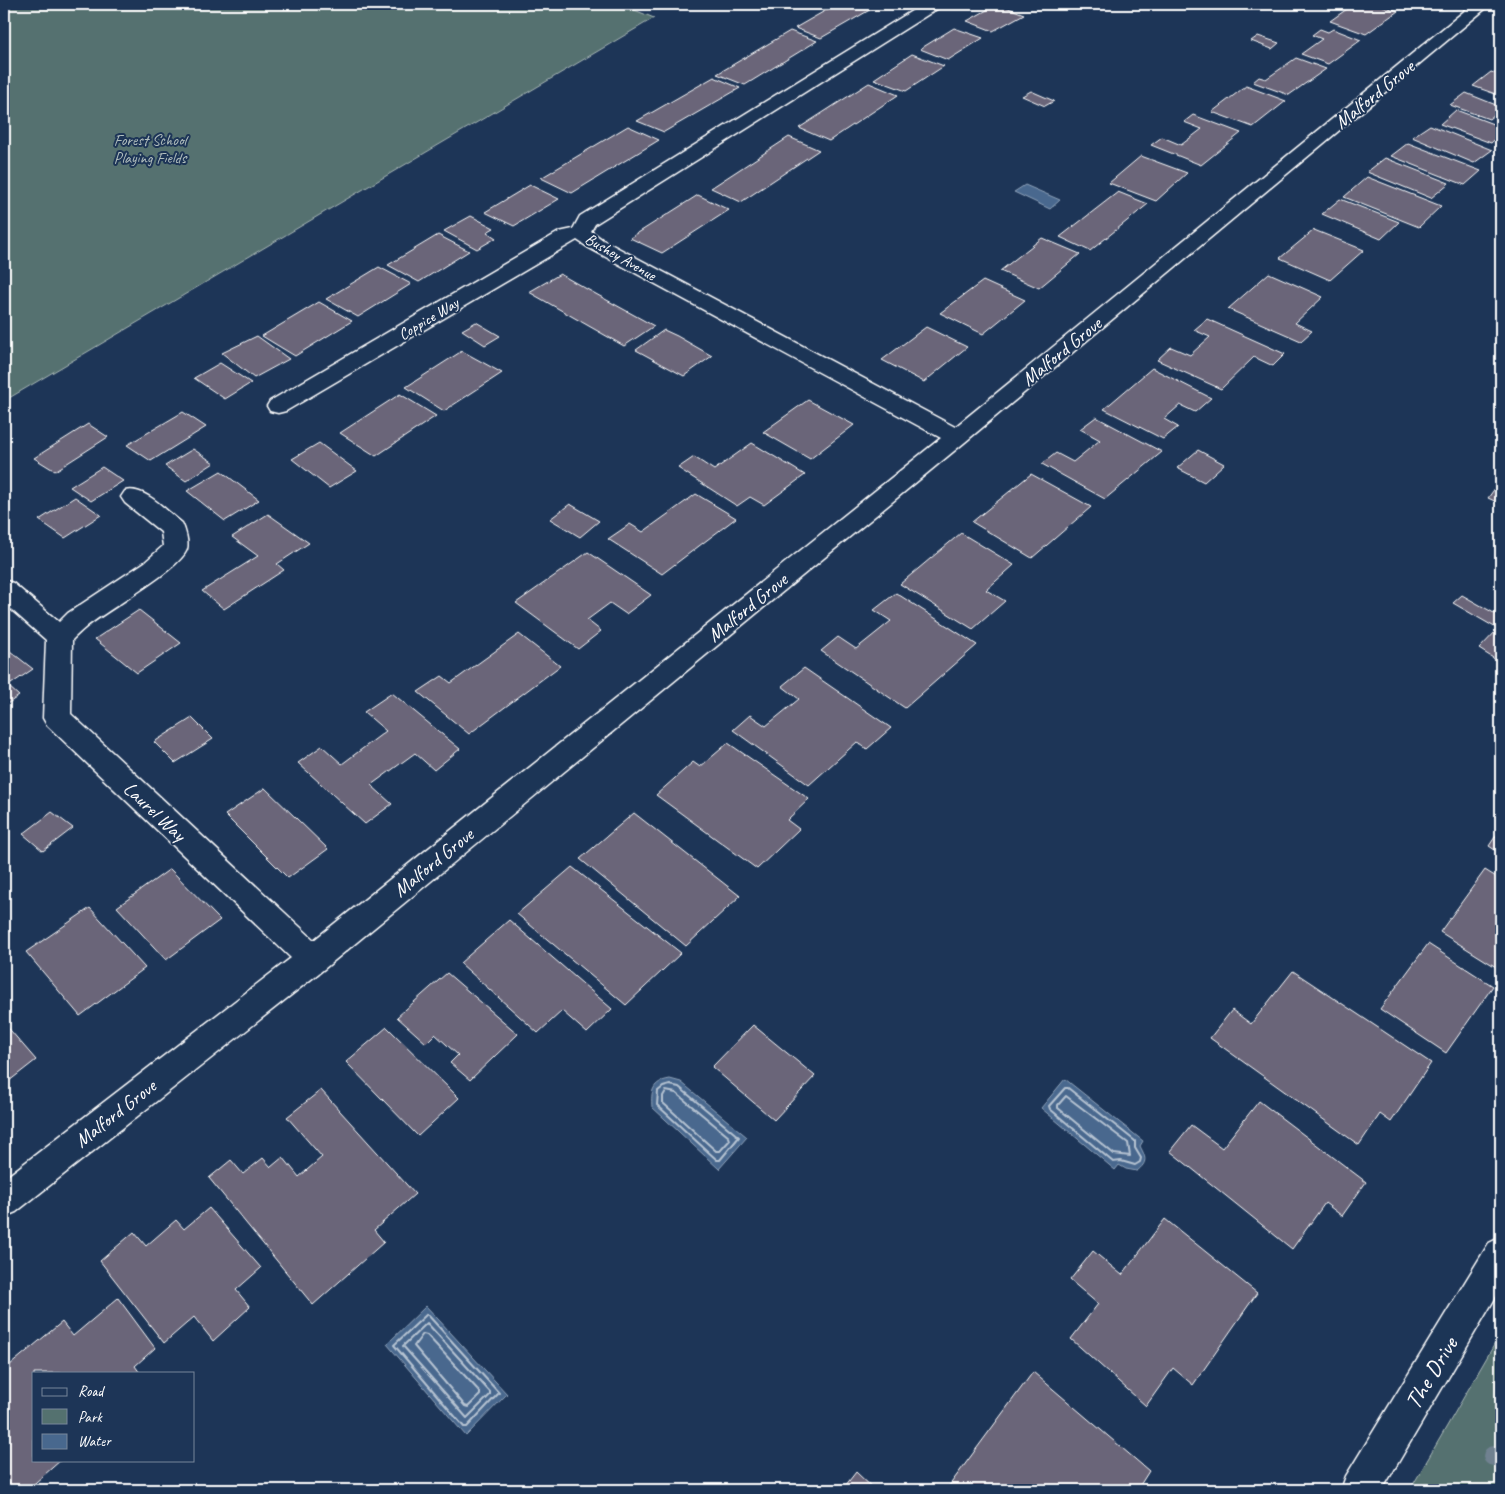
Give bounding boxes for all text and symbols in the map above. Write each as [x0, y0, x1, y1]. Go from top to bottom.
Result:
street label: Malford Grove [1329, 53, 1421, 134]
park label: Forest School Playing Fields [114, 130, 190, 168]
street label: Bushey Avenue [582, 229, 661, 286]
street label: Coppice Way [395, 292, 464, 345]
street label: Malford Grove [1016, 310, 1108, 391]
street label: Malford Grove [702, 566, 794, 647]
street label: Laurel Way [118, 776, 193, 848]
street label: Malford Grove [388, 821, 480, 902]
street label: Malford Grove [70, 1073, 162, 1153]
street label: The Drive [1398, 1330, 1465, 1415]
legend [32, 1372, 195, 1462]
text: Road [78, 1382, 105, 1401]
text: Park [78, 1408, 103, 1427]
text: Water [78, 1432, 112, 1451]

